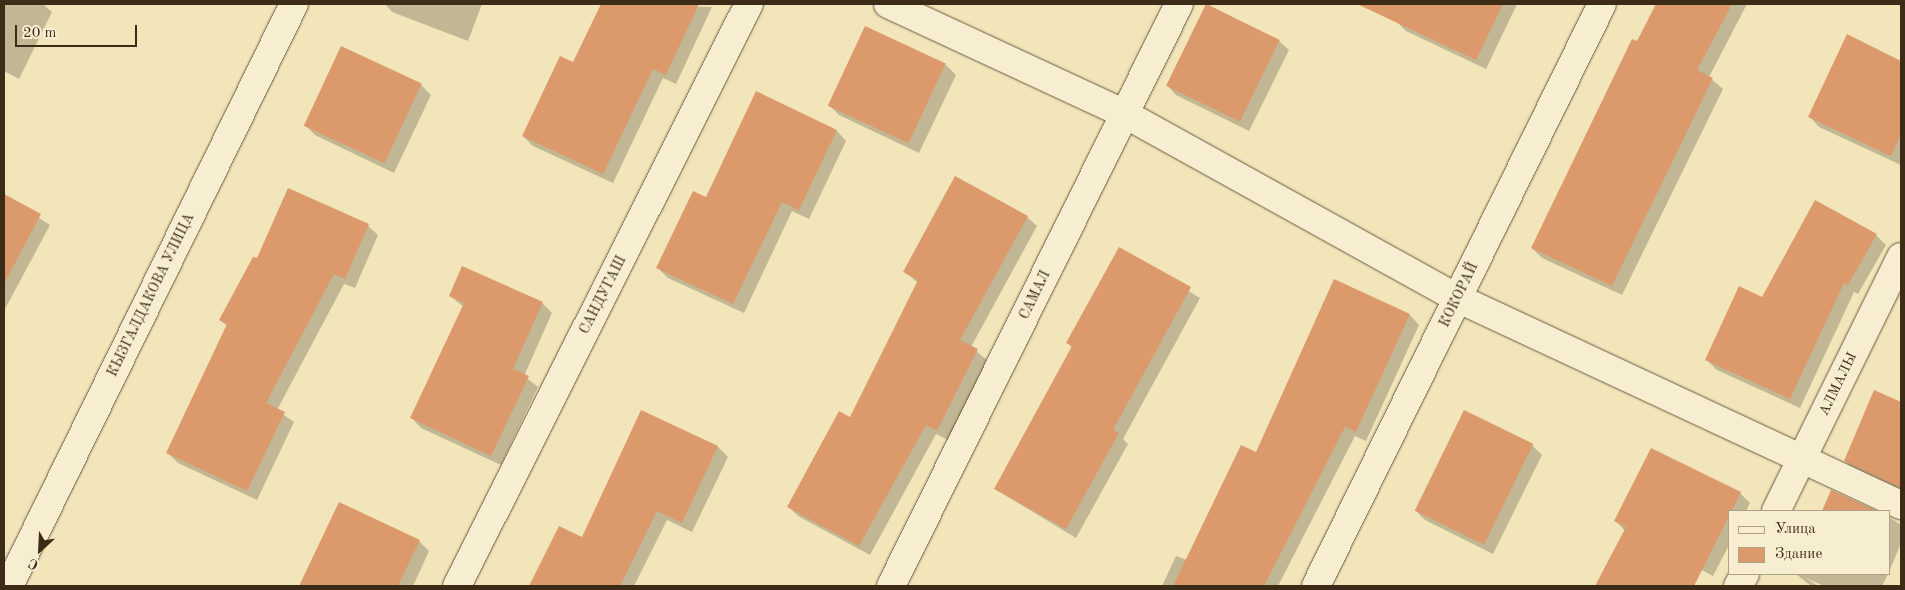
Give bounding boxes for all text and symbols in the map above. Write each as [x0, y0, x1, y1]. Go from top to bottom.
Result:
scale bar [18, 15, 140, 47]
text: 20 m [23, 26, 57, 41]
street label: КЫЗГАЛДАКОВА УЛИЦА [104, 210, 198, 380]
street label: САНДУГАШ [576, 253, 630, 337]
street label: КОКОРАЙ [1436, 260, 1482, 330]
street label: САМАЛ [1016, 268, 1054, 322]
street label: АЛМАЛЫ [1815, 350, 1861, 418]
legend [1728, 510, 1890, 575]
text: Улица [1775, 522, 1816, 537]
north arrow [15, 525, 65, 575]
text: Здание [1775, 547, 1822, 562]
text: С [27, 555, 41, 572]

